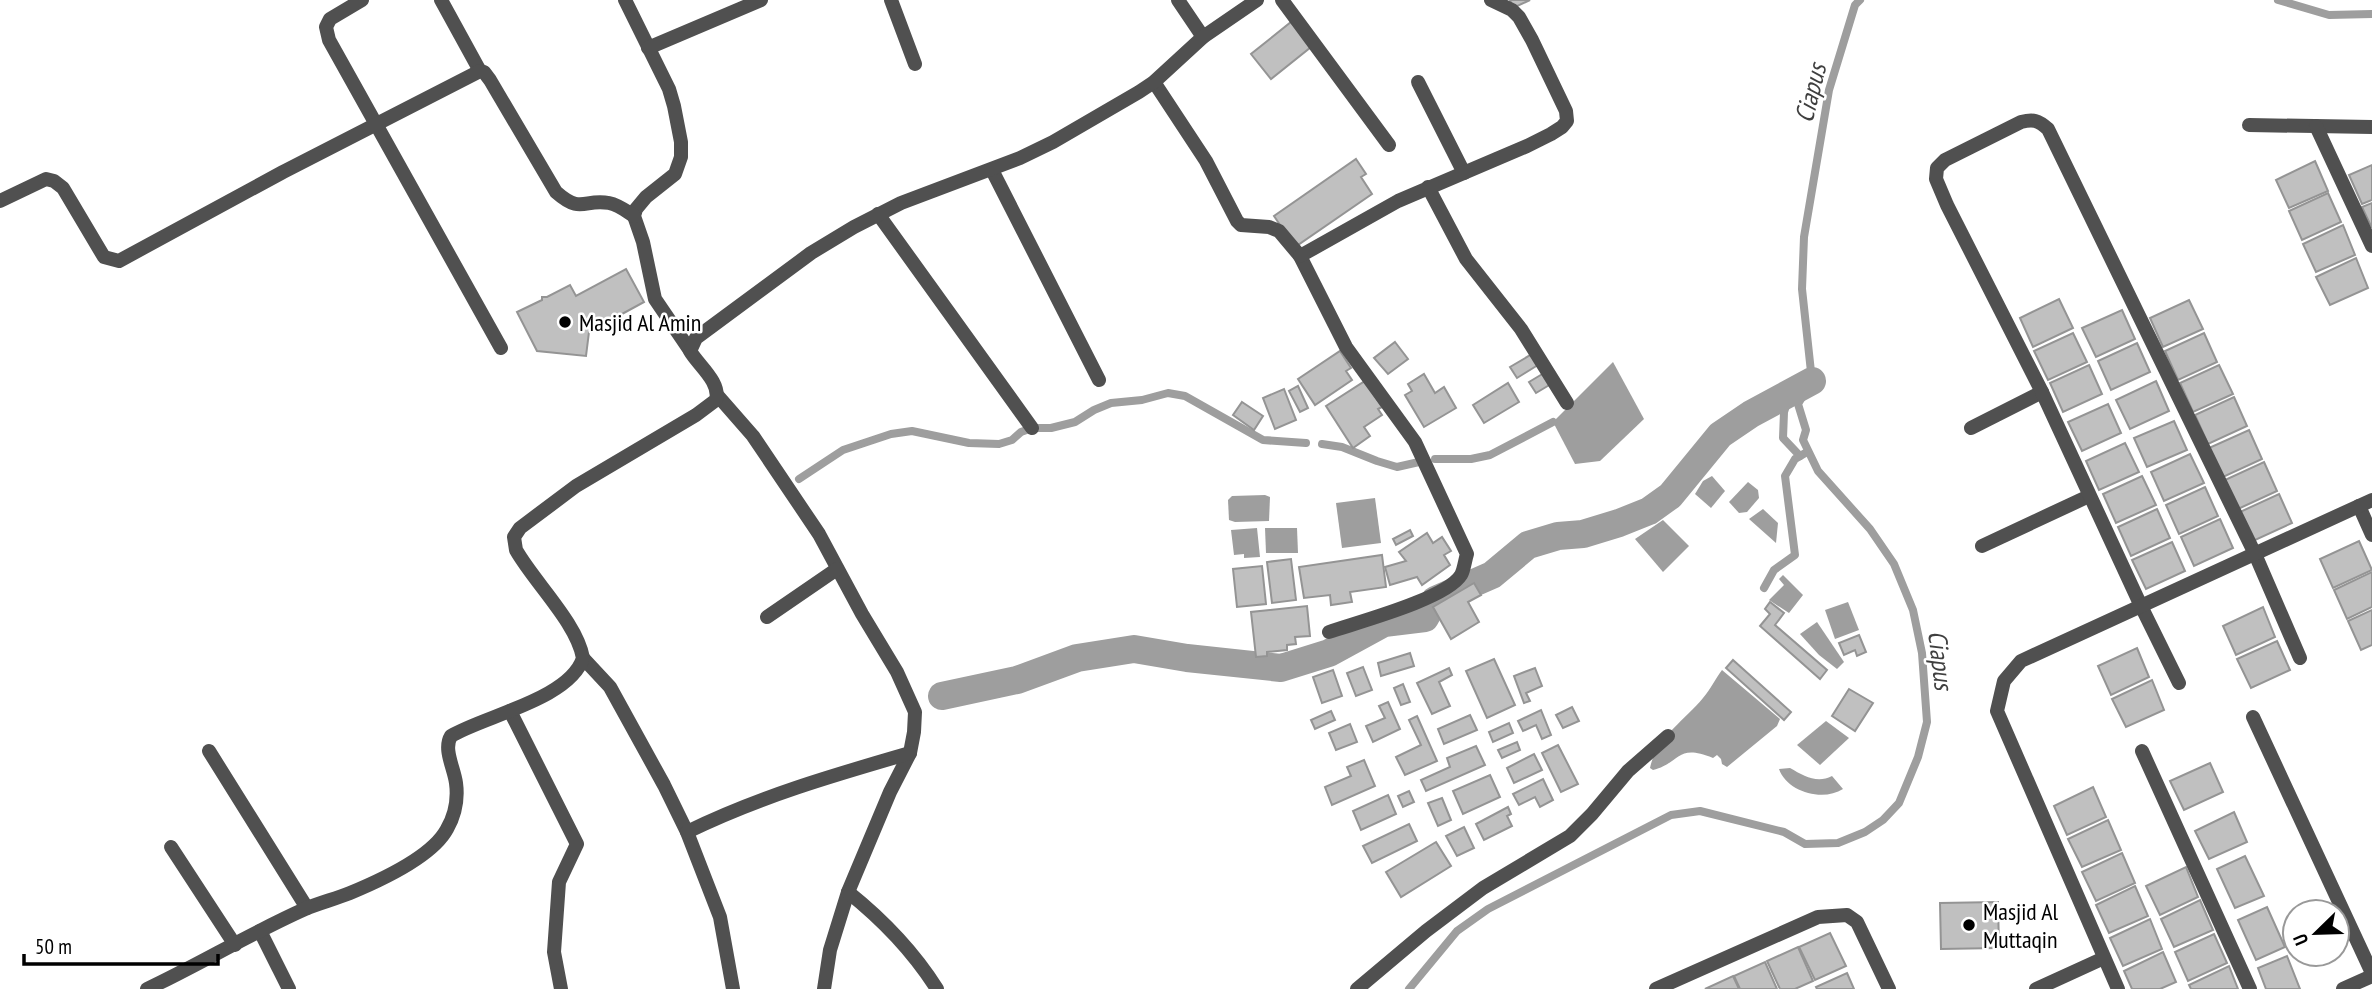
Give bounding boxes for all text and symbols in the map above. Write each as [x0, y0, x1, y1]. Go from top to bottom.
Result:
water label: Ciapus [1787, 58, 1834, 126]
place label: Masjid Al Amin [579, 307, 701, 338]
marker: Masjid Al Amin [557, 314, 573, 330]
water label: Ciapus [1921, 629, 1961, 694]
place label: Masjid Al Muttaqin [1983, 896, 2059, 955]
north arrow [2281, 898, 2351, 968]
marker: Masjid Al Muttaqin [1961, 917, 1977, 933]
scale bar [24, 922, 219, 966]
text: U [2287, 930, 2313, 949]
text: 50 m [35, 933, 72, 960]

